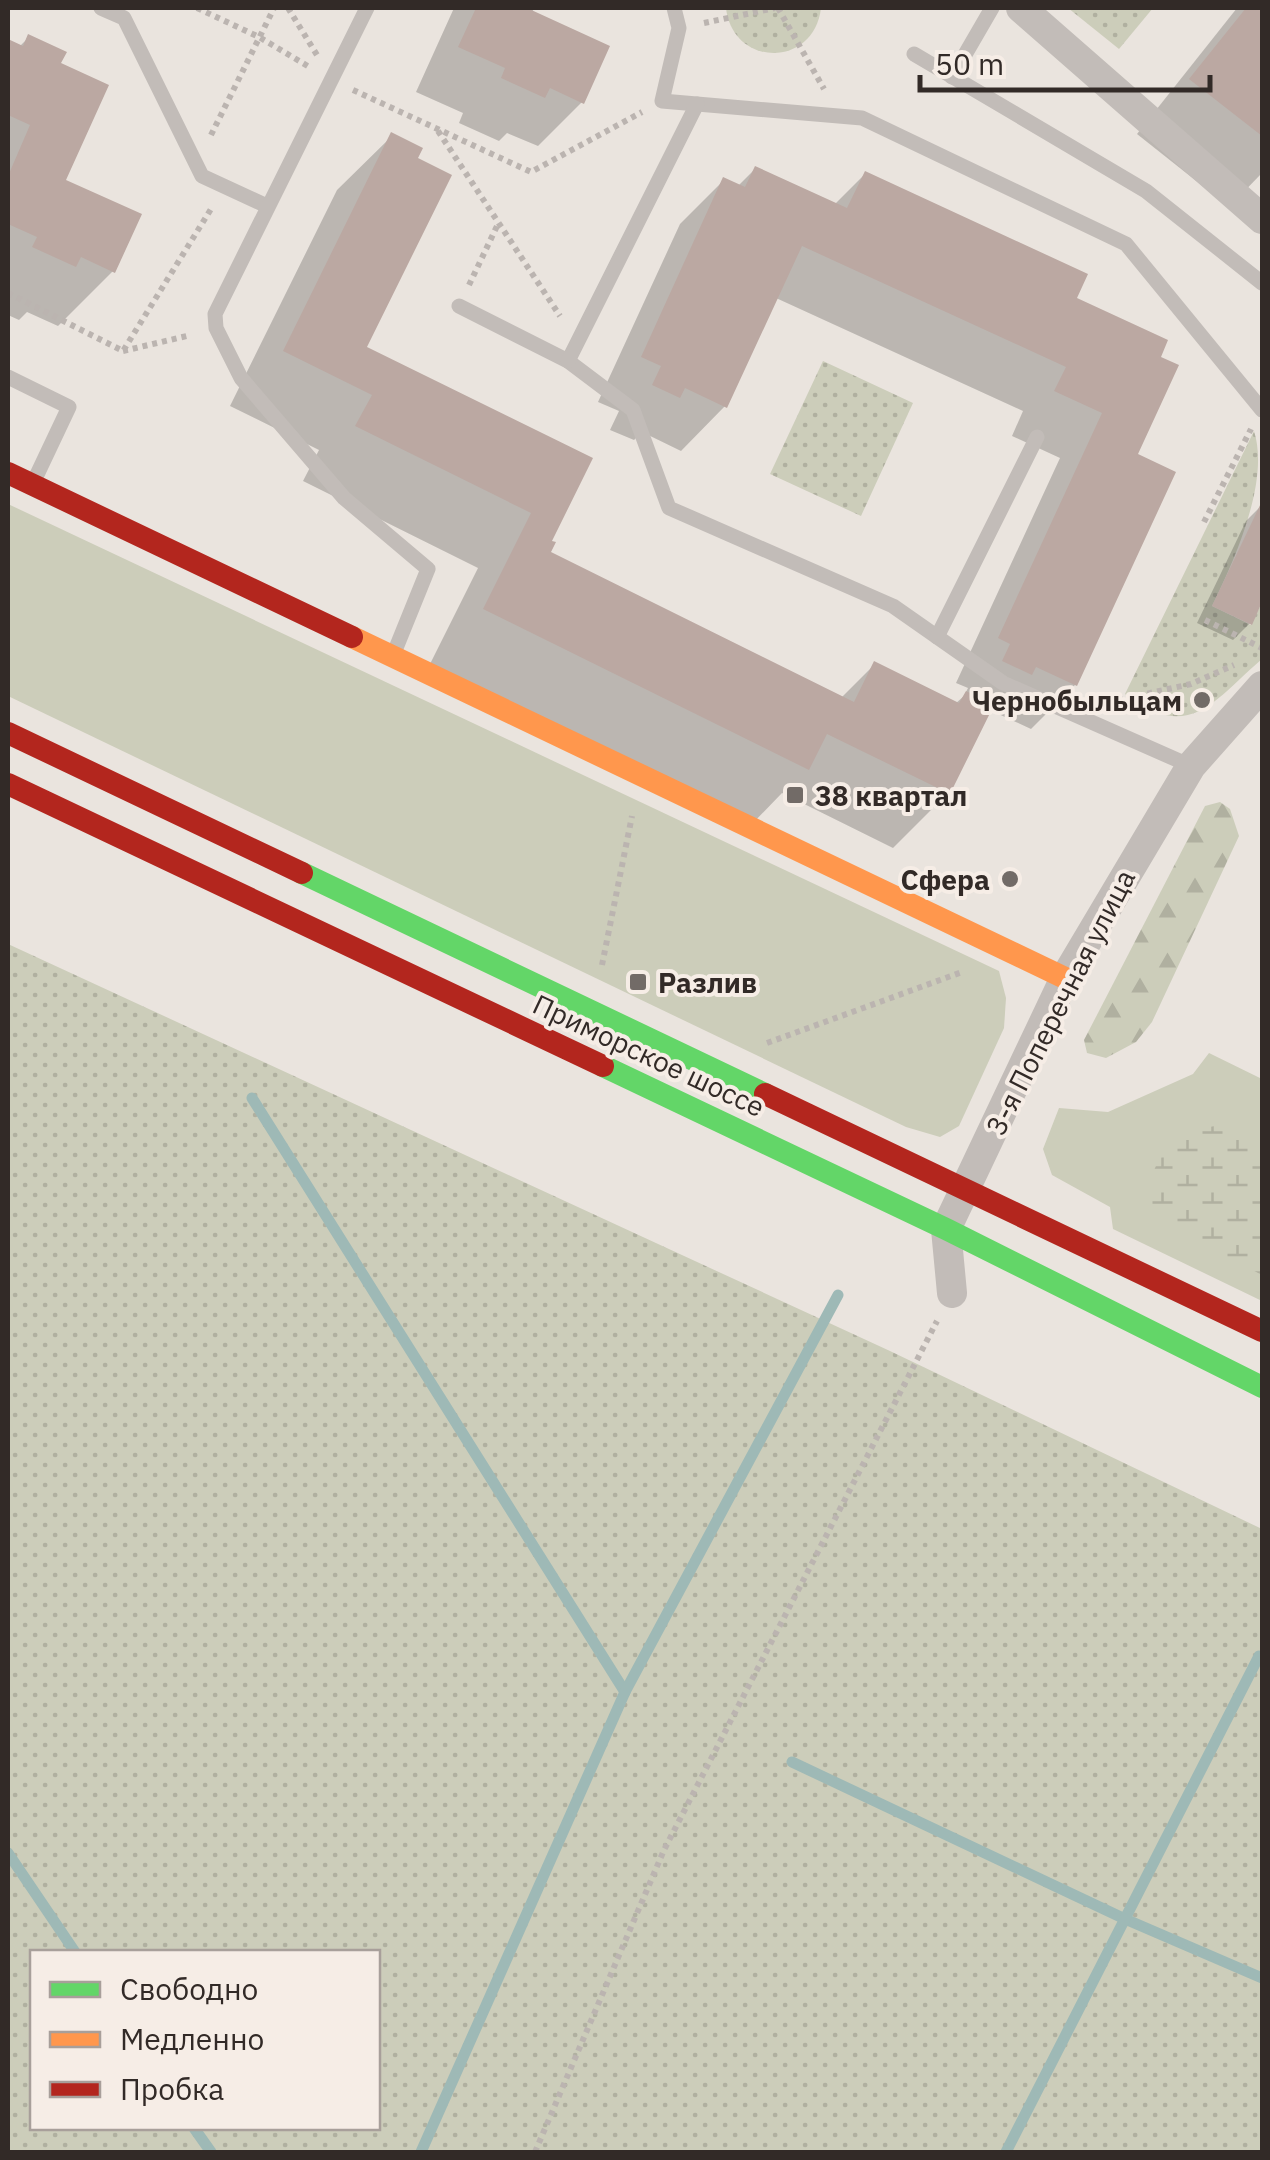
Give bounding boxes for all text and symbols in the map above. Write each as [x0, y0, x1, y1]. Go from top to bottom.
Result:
scale bar [920, 30, 1210, 92]
text: 50 m [935, 44, 1004, 83]
place label: Чернобыльцам [972, 682, 1182, 719]
marker: Чернобыльцам [1191, 689, 1213, 711]
place label: 38 квартал [815, 777, 967, 814]
marker: 38 квартал [784, 784, 806, 806]
place label: Сфера [900, 861, 990, 898]
street label: 3-я Поперечная улица [977, 863, 1143, 1141]
marker: Сфера [999, 868, 1021, 890]
place label: Разлив [658, 964, 757, 1001]
marker: Разлив [627, 971, 649, 993]
street label: Приморское шоссе [527, 985, 771, 1125]
legend [30, 1950, 380, 2130]
text: Свободно [120, 1969, 258, 2008]
text: Медленно [120, 2019, 264, 2058]
text: Пробка [120, 2069, 224, 2108]

